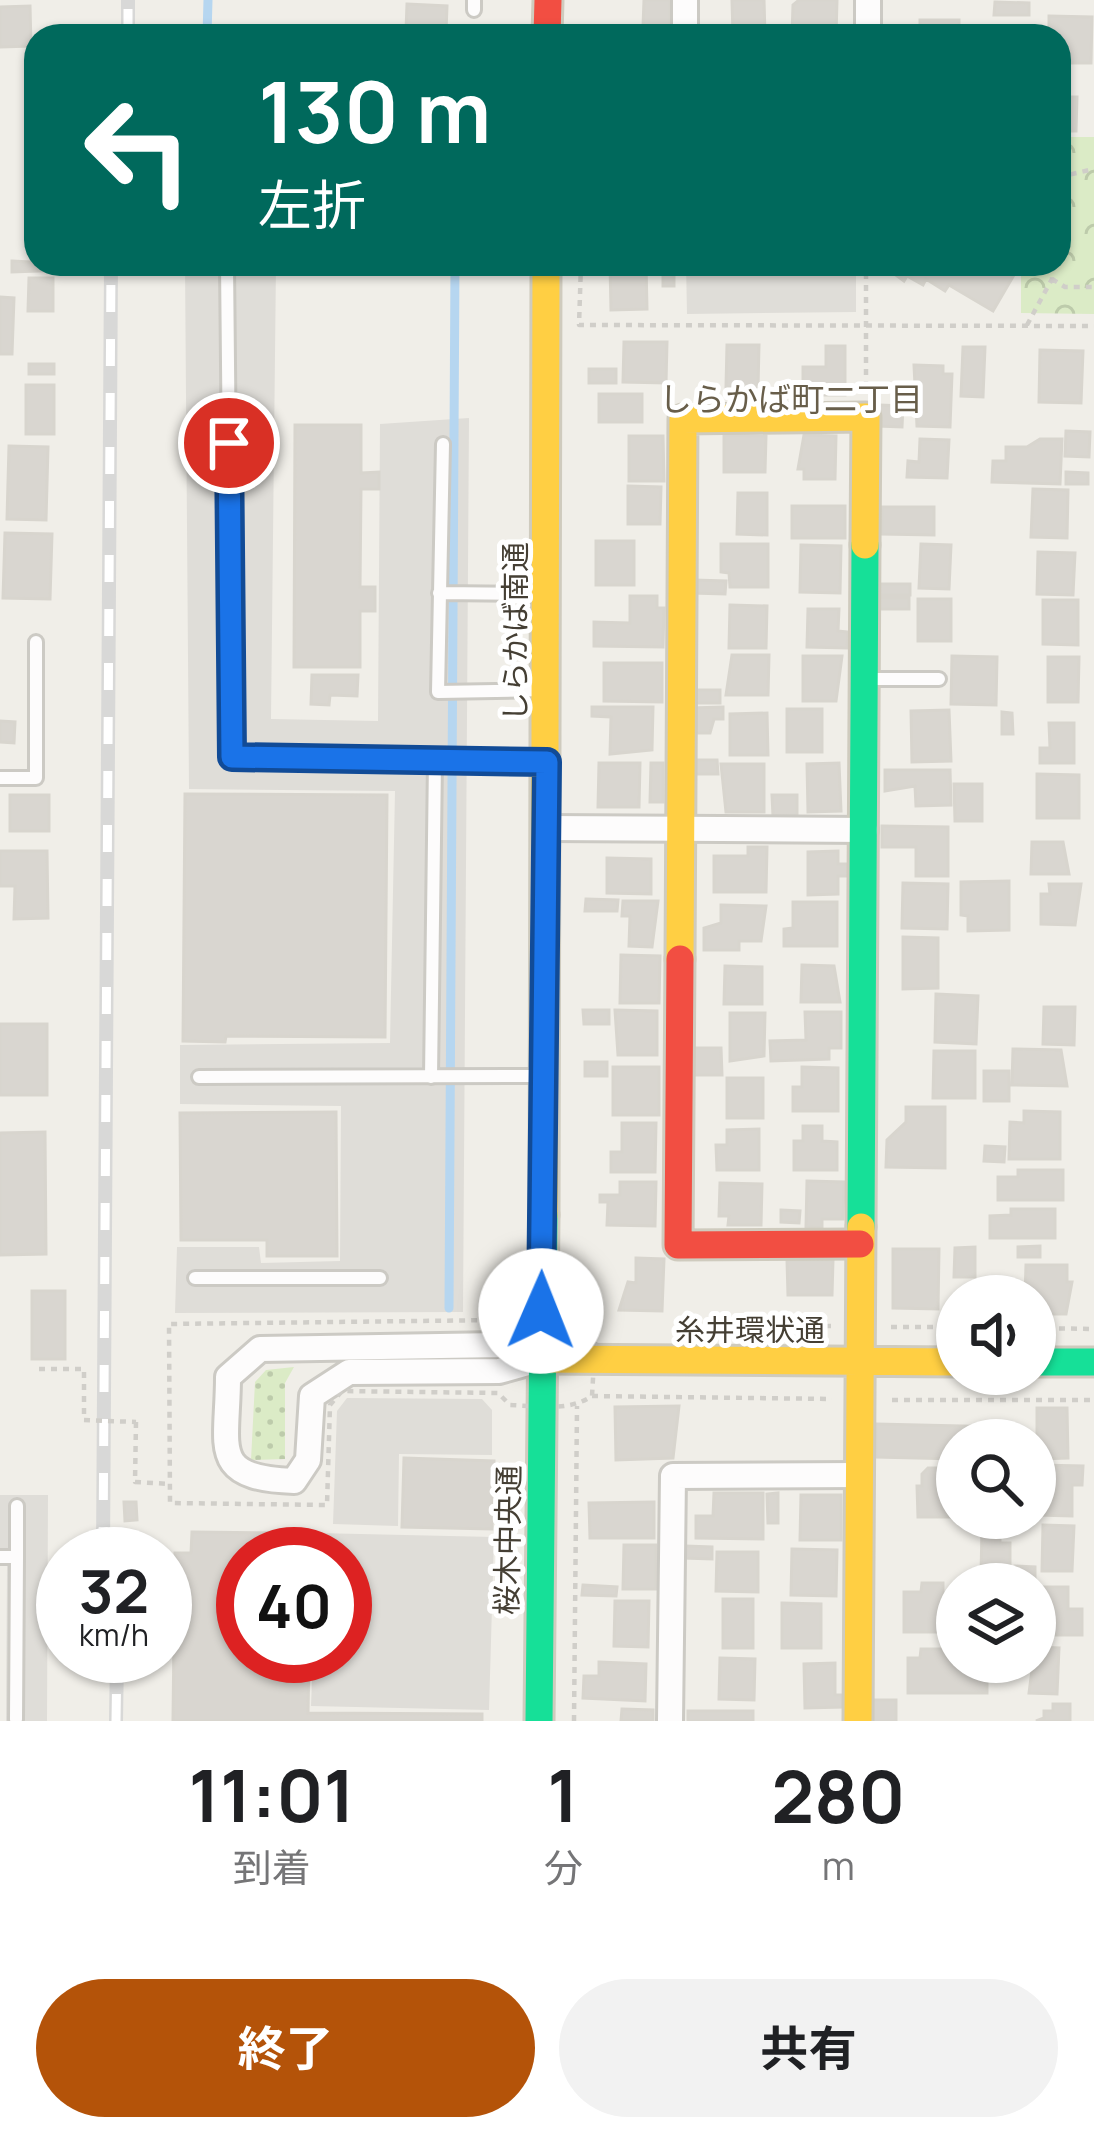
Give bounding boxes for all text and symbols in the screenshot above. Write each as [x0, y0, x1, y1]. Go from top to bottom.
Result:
text: 130 m [258, 53, 491, 168]
icon: left [60, 72, 216, 228]
text: 左折 [258, 167, 366, 241]
district label: しらかば町二丁目 [659, 376, 923, 421]
pin [178, 392, 280, 494]
icon: arrive [196, 410, 262, 476]
street label: しらかば南通 [494, 542, 535, 722]
position arrow [478, 1248, 604, 1374]
map controls [936, 1275, 1056, 1683]
button: sound [936, 1275, 1056, 1395]
street label: 糸井環状通 [675, 1309, 825, 1350]
button: search [936, 1419, 1056, 1539]
street label: 桜木中央通 [485, 1465, 529, 1615]
speed limit sign: 40 [216, 1527, 372, 1683]
text: 32 [79, 1549, 149, 1631]
button: layers [936, 1563, 1056, 1683]
text: km/h [79, 1614, 149, 1655]
text: 11:01 [188, 1745, 355, 1844]
text: 1 [547, 1745, 579, 1844]
text: 280 [771, 1746, 905, 1845]
text: m [822, 1838, 855, 1892]
text: 到着 [233, 1840, 311, 1894]
text: 分 [544, 1840, 583, 1894]
button: 終了 [36, 1979, 535, 2117]
button: 共有 [559, 1979, 1058, 2117]

